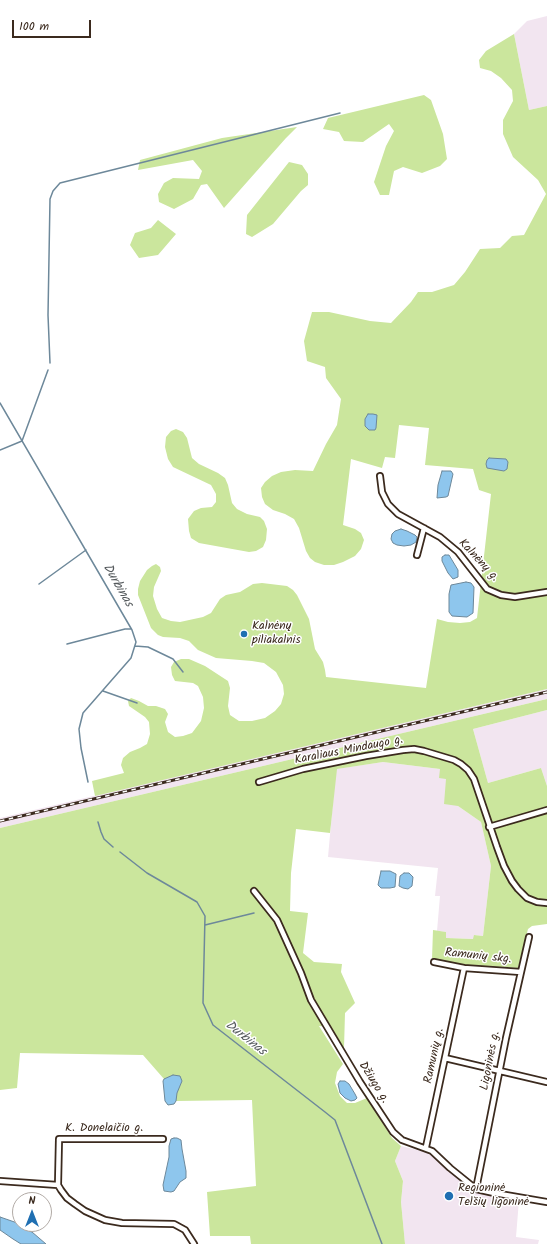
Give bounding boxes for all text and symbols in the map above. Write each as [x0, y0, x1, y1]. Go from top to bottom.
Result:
scale bar [14, 12, 93, 38]
text: 100 m [19, 17, 49, 36]
street label: Kalnėnų g. [455, 537, 501, 585]
water label: Durbinas [98, 562, 136, 610]
place label: Kalnėnų piliakalnis [252, 620, 301, 648]
marker: Kalnėnų piliakalnis [239, 629, 249, 639]
street label: Karaliaus Mindaugo g. [294, 733, 404, 769]
street label: Ramunių skg. [444, 946, 512, 968]
water label: Durbinas [222, 1018, 268, 1060]
street label: Ramunių g. [422, 1027, 448, 1085]
street label: Ligoninės g. [478, 1030, 504, 1092]
street label: Džiugo g. [355, 1060, 391, 1106]
street label: K. Donelaičio g. [65, 1122, 143, 1136]
place label: Regioninė Telšių ligoninė [458, 1182, 529, 1210]
marker: Regioninė Telšių ligoninė [443, 1190, 455, 1202]
north arrow [12, 1192, 52, 1232]
text: N [29, 1192, 35, 1210]

